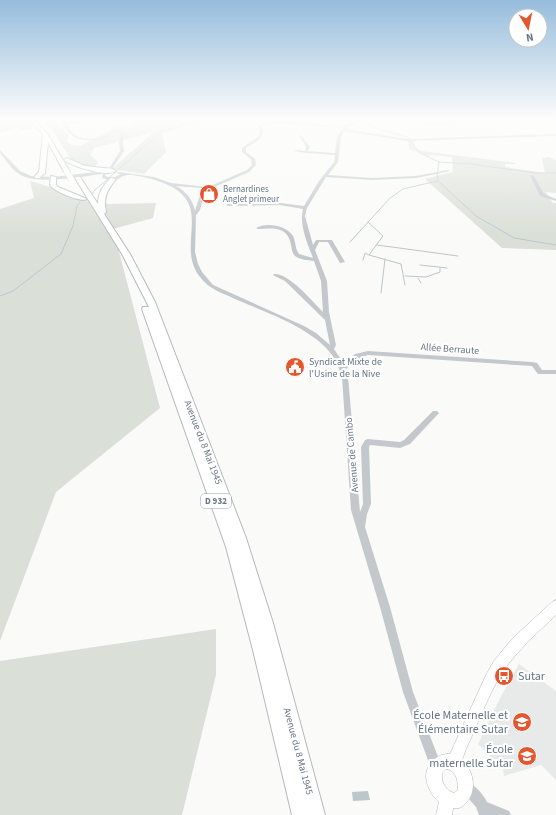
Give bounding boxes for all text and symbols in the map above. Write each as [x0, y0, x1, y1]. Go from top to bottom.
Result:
north arrow [508, 8, 548, 48]
text: N [525, 29, 535, 45]
shop icon: Bernardines Anglet primeur [198, 183, 220, 205]
place label: Bernardines Anglet primeur [223, 183, 280, 206]
street label: Allée Berraute [420, 340, 480, 358]
place label: Syndicat Mixte de l'Usine de la Nive [309, 355, 382, 381]
public building icon: Syndicat Mixte de l'Usine de la Nive [284, 356, 306, 378]
street label: Avenue du 8 Mai 1945 [181, 398, 226, 487]
street label: Avenue de Cambo [342, 417, 362, 493]
road number: D 932 [201, 494, 231, 508]
bus stop icon: Sutar [493, 665, 515, 687]
place label: Sutar [518, 668, 546, 685]
street label: Avenue du 8 Mai 1945 [280, 706, 316, 796]
place label: École Maternelle et Élémentaire Sutar [413, 707, 509, 738]
school or university icon: École Maternelle et Élémentaire Sutar [511, 711, 533, 733]
place label: École maternelle Sutar [429, 741, 514, 772]
school or university icon: École maternelle Sutar [516, 745, 538, 767]

